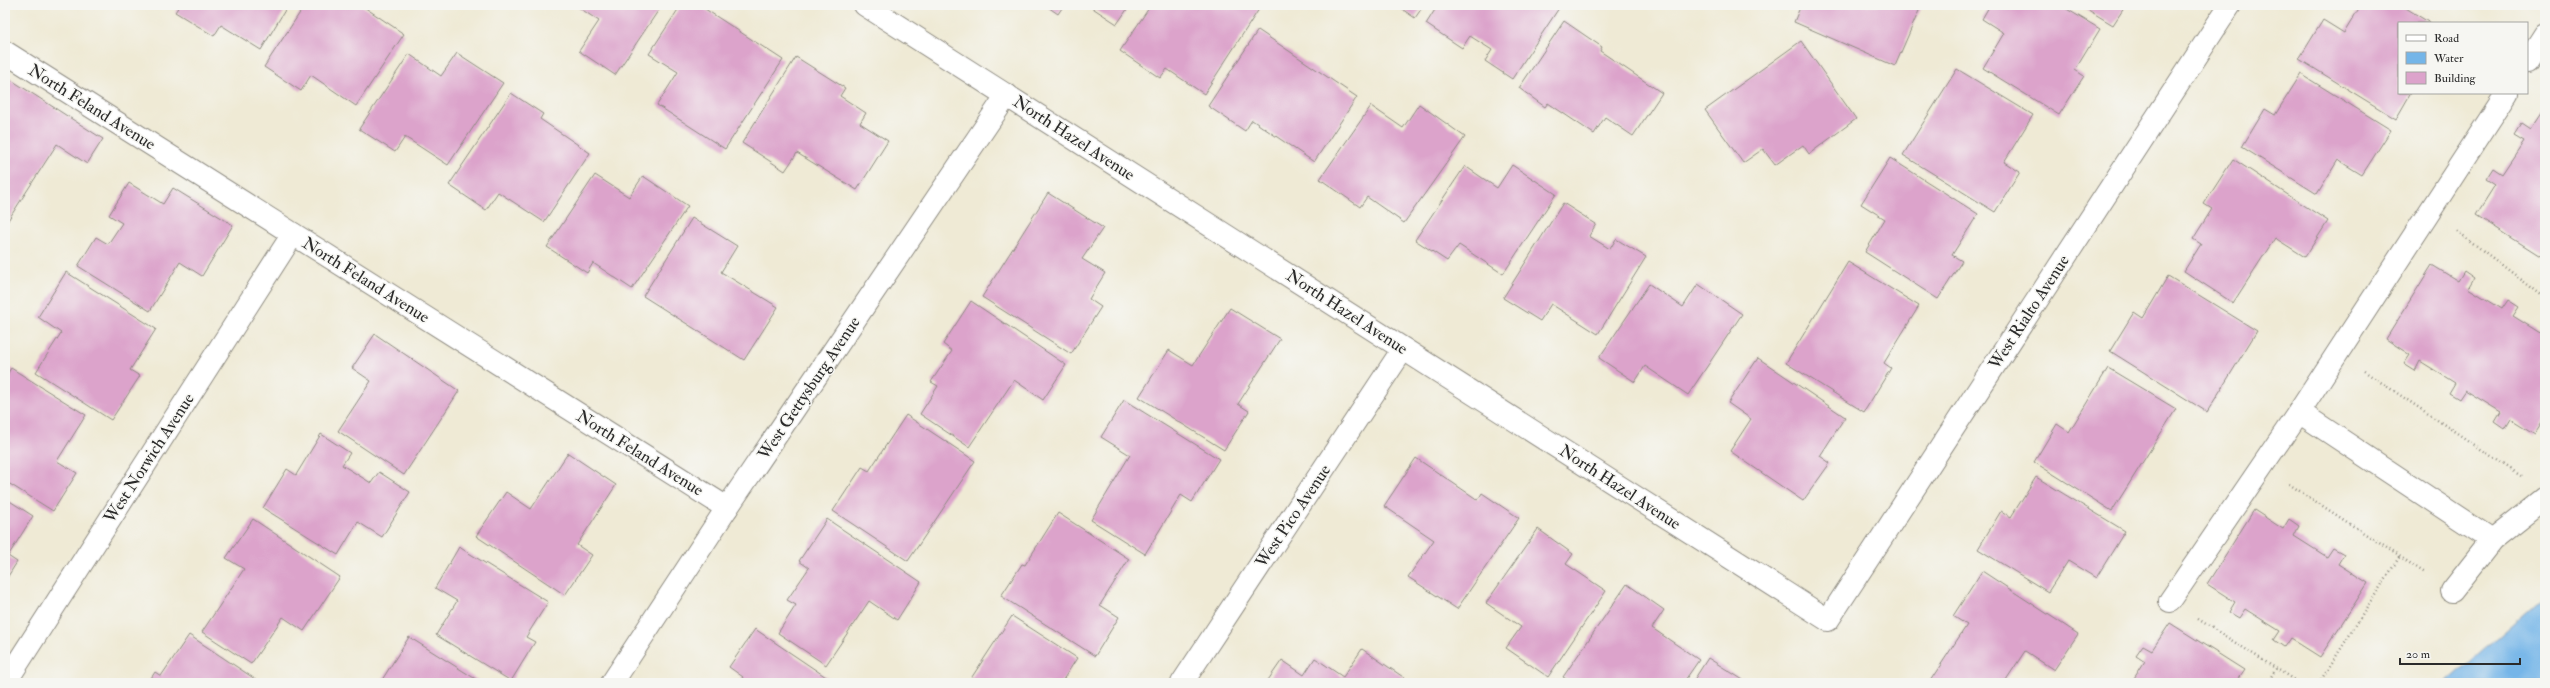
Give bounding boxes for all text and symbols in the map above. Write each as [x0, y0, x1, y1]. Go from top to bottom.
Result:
legend [2398, 22, 2528, 94]
text: Road [2434, 31, 2459, 46]
text: Water [2433, 51, 2464, 66]
street label: North Feland Avenue [25, 59, 159, 155]
text: Building [2434, 71, 2477, 86]
street label: North Hazel Avenue [1009, 91, 1139, 185]
street label: North Feland Avenue [299, 232, 433, 328]
street label: West Rialto Avenue [1984, 251, 2074, 374]
street label: North Hazel Avenue [1282, 265, 1412, 359]
street label: West Gettysburg Avenue [753, 312, 866, 465]
street label: West Norwich Avenue [99, 389, 199, 528]
street label: North Feland Avenue [573, 405, 707, 501]
street label: North Hazel Avenue [1555, 440, 1685, 534]
street label: West Pico Avenue [1250, 460, 1335, 572]
scale bar [2400, 640, 2520, 666]
text: 20 m [2406, 647, 2431, 662]

